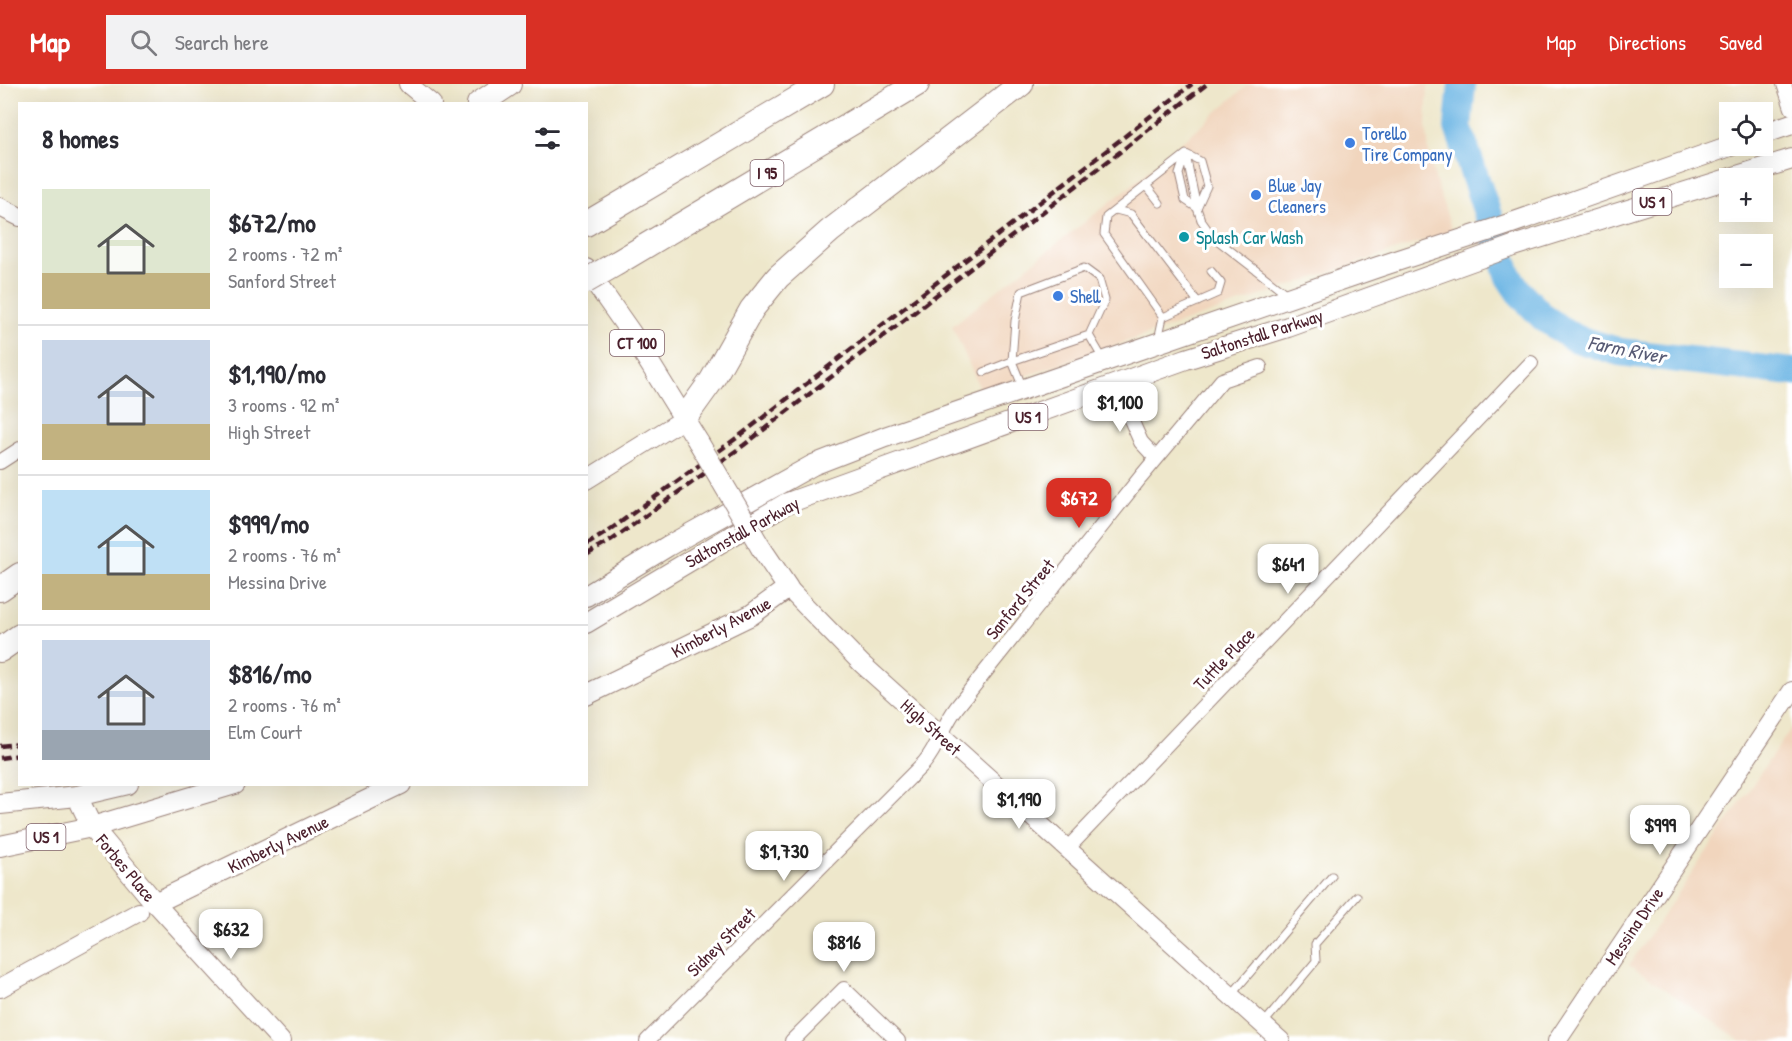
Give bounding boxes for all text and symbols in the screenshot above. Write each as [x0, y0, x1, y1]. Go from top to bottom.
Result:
search box [106, 15, 526, 69]
text: Map [30, 23, 70, 61]
icon: search [127, 26, 160, 59]
text: Search here [175, 27, 269, 57]
text: Map [1546, 28, 1576, 57]
text: Directions [1609, 28, 1686, 57]
text: Saved [1719, 28, 1762, 57]
map controls [1719, 102, 1773, 288]
button: locate [1719, 102, 1773, 156]
text: 8 homes [42, 121, 119, 156]
place label: Torello Tire Company [1362, 121, 1453, 167]
icon: filters [531, 122, 564, 155]
marker: Torello Tire Company [1343, 136, 1357, 150]
road number: I 95 [750, 160, 783, 186]
button: + [1719, 168, 1773, 222]
place label: Blue Jay Cleaners [1268, 173, 1326, 219]
marker: Blue Jay Cleaners [1249, 188, 1263, 202]
road number: US 1 [1632, 189, 1672, 215]
text: $672/mo [228, 205, 316, 240]
icon: home [90, 213, 162, 285]
place label: Splash Car Wash [1196, 225, 1304, 250]
marker: Splash Car Wash [1177, 230, 1191, 244]
button: − [1719, 234, 1773, 288]
text: 2 rooms · 72 m² [228, 240, 342, 267]
text: Sanford Street [228, 267, 336, 294]
place label: Shell [1070, 284, 1101, 309]
marker: Shell [1051, 289, 1065, 303]
street label: Saltonstall Parkway [1198, 302, 1327, 365]
water label: Farm River [1586, 328, 1670, 370]
road number: CT 100 [610, 330, 664, 356]
text: $1,190/mo [228, 356, 326, 391]
icon: home [90, 364, 162, 436]
pin: $1,100 [1071, 382, 1169, 433]
text: $1,100 [1097, 388, 1143, 415]
text: 3 rooms · 92 m² [228, 391, 339, 418]
road number: US 1 [1008, 404, 1048, 430]
text: High Street [228, 418, 310, 445]
pin: $672 [1043, 478, 1115, 529]
text: $672 [1060, 484, 1098, 511]
street label: Saltonstall Parkway [680, 490, 804, 574]
text: $999/mo [228, 506, 309, 541]
icon: home [90, 514, 162, 586]
text: 2 rooms · 76 m² [228, 541, 341, 568]
pin: $641 [1252, 544, 1324, 595]
text: $641 [1272, 550, 1304, 577]
street label: Sanford Street [980, 553, 1061, 645]
text: Messina Drive [228, 568, 327, 595]
street label: Kimberly Avenue [667, 590, 775, 664]
street label: Tuttle Place [1188, 622, 1260, 696]
text: $816/mo [228, 656, 311, 691]
icon: home [90, 664, 162, 736]
text: 2 rooms · 76 m² [228, 691, 341, 718]
street label: High Street [895, 693, 967, 762]
text: Elm Court [228, 718, 302, 745]
pin: $1,190 [970, 779, 1068, 830]
text: $1,190 [997, 785, 1042, 812]
pin: $999 [1624, 805, 1696, 856]
street label: Kimberly Avenue [223, 809, 333, 879]
text: $999 [1644, 811, 1676, 838]
road number: US 1 [26, 824, 66, 850]
street label: Forbes Place [90, 828, 162, 907]
pin: $1,730 [735, 831, 833, 882]
text: $1,730 [759, 837, 809, 864]
street label: Messina Drive [1599, 882, 1669, 970]
street label: Sidney Street [681, 901, 762, 982]
pin: $632 [195, 909, 267, 960]
text: $632 [213, 915, 249, 942]
pin: $816 [808, 922, 880, 973]
text: $816 [827, 928, 861, 955]

